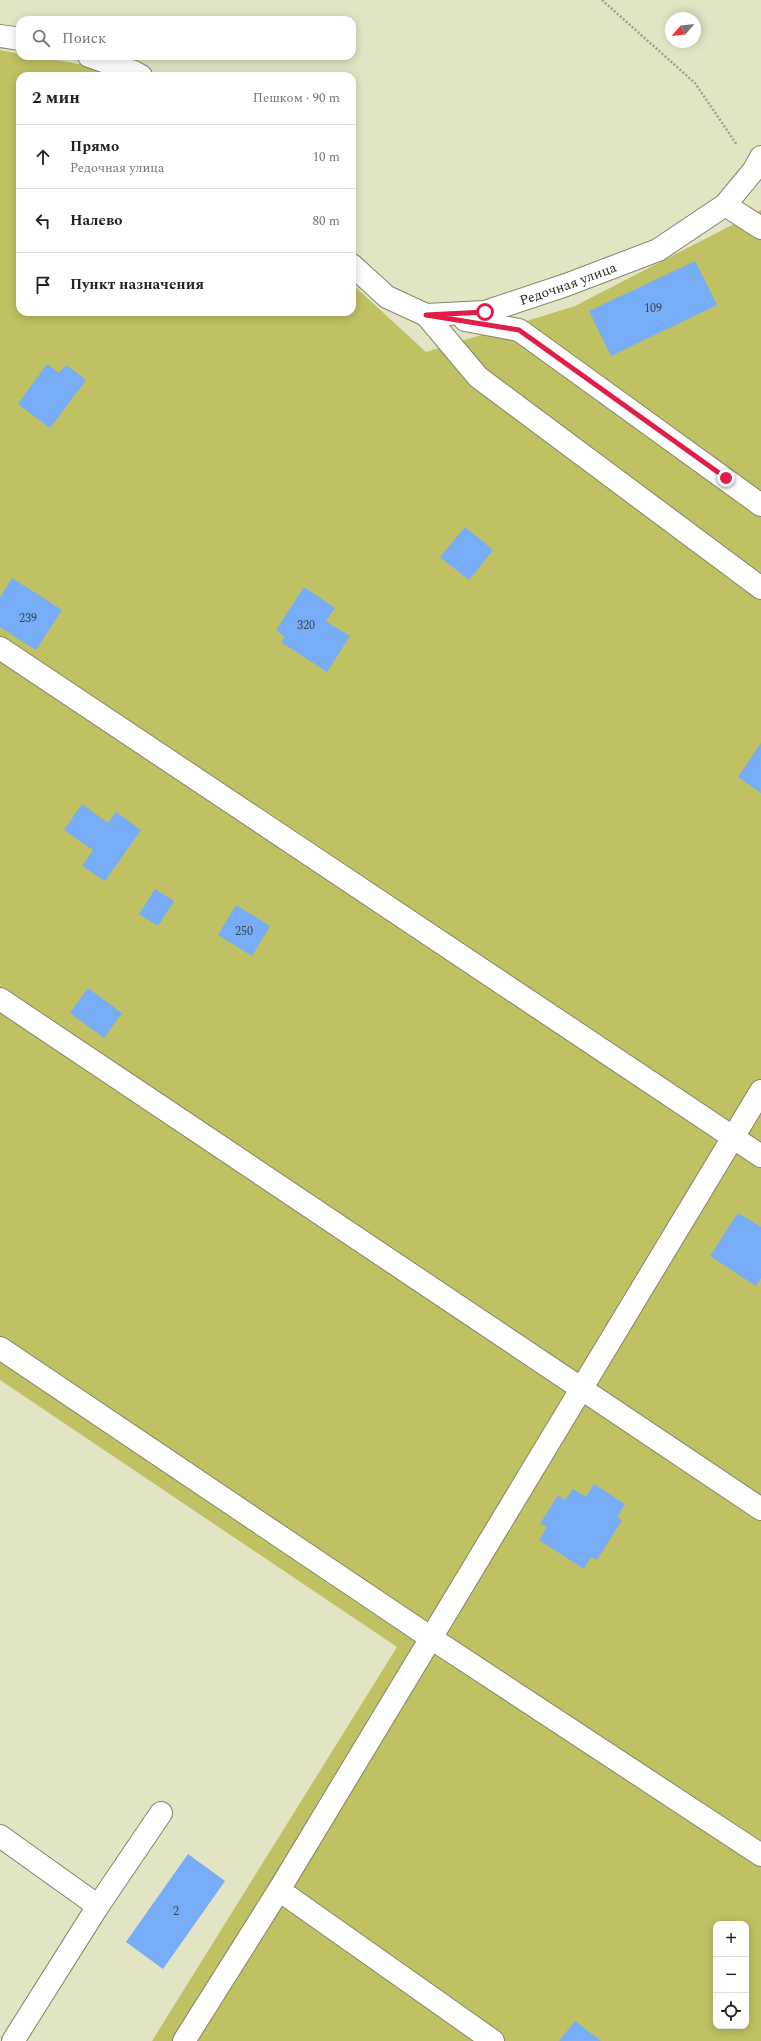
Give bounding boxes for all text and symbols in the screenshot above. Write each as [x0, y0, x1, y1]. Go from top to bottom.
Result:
north arrow [665, 12, 701, 48]
search box [16, 16, 356, 60]
icon: search [30, 27, 52, 49]
text: Поиск [62, 27, 106, 50]
text: 2 мин [32, 85, 80, 111]
text: Пешком · 90 m [253, 88, 340, 108]
text: Прямо [70, 135, 119, 158]
icon: ahead [32, 146, 54, 168]
text: 10 m [313, 147, 340, 167]
text: Редочная улица [70, 158, 164, 178]
text: Налево [70, 209, 123, 232]
icon: left [32, 210, 54, 232]
text: 80 m [313, 211, 340, 231]
street label: Редочная улица [517, 256, 619, 310]
text: Пункт назначения [70, 273, 204, 296]
icon: arrive [32, 274, 54, 296]
house number: 109 [644, 299, 662, 318]
route start [476, 303, 494, 321]
route end [717, 469, 735, 487]
house number: 239 [19, 609, 37, 628]
house number: 320 [297, 616, 315, 635]
house number: 250 [235, 922, 253, 941]
house number: 2 [173, 1902, 179, 1921]
map controls [713, 1921, 749, 2029]
button: + [713, 1921, 749, 1957]
button: − [713, 1957, 749, 1993]
button: locate [713, 1993, 749, 2029]

